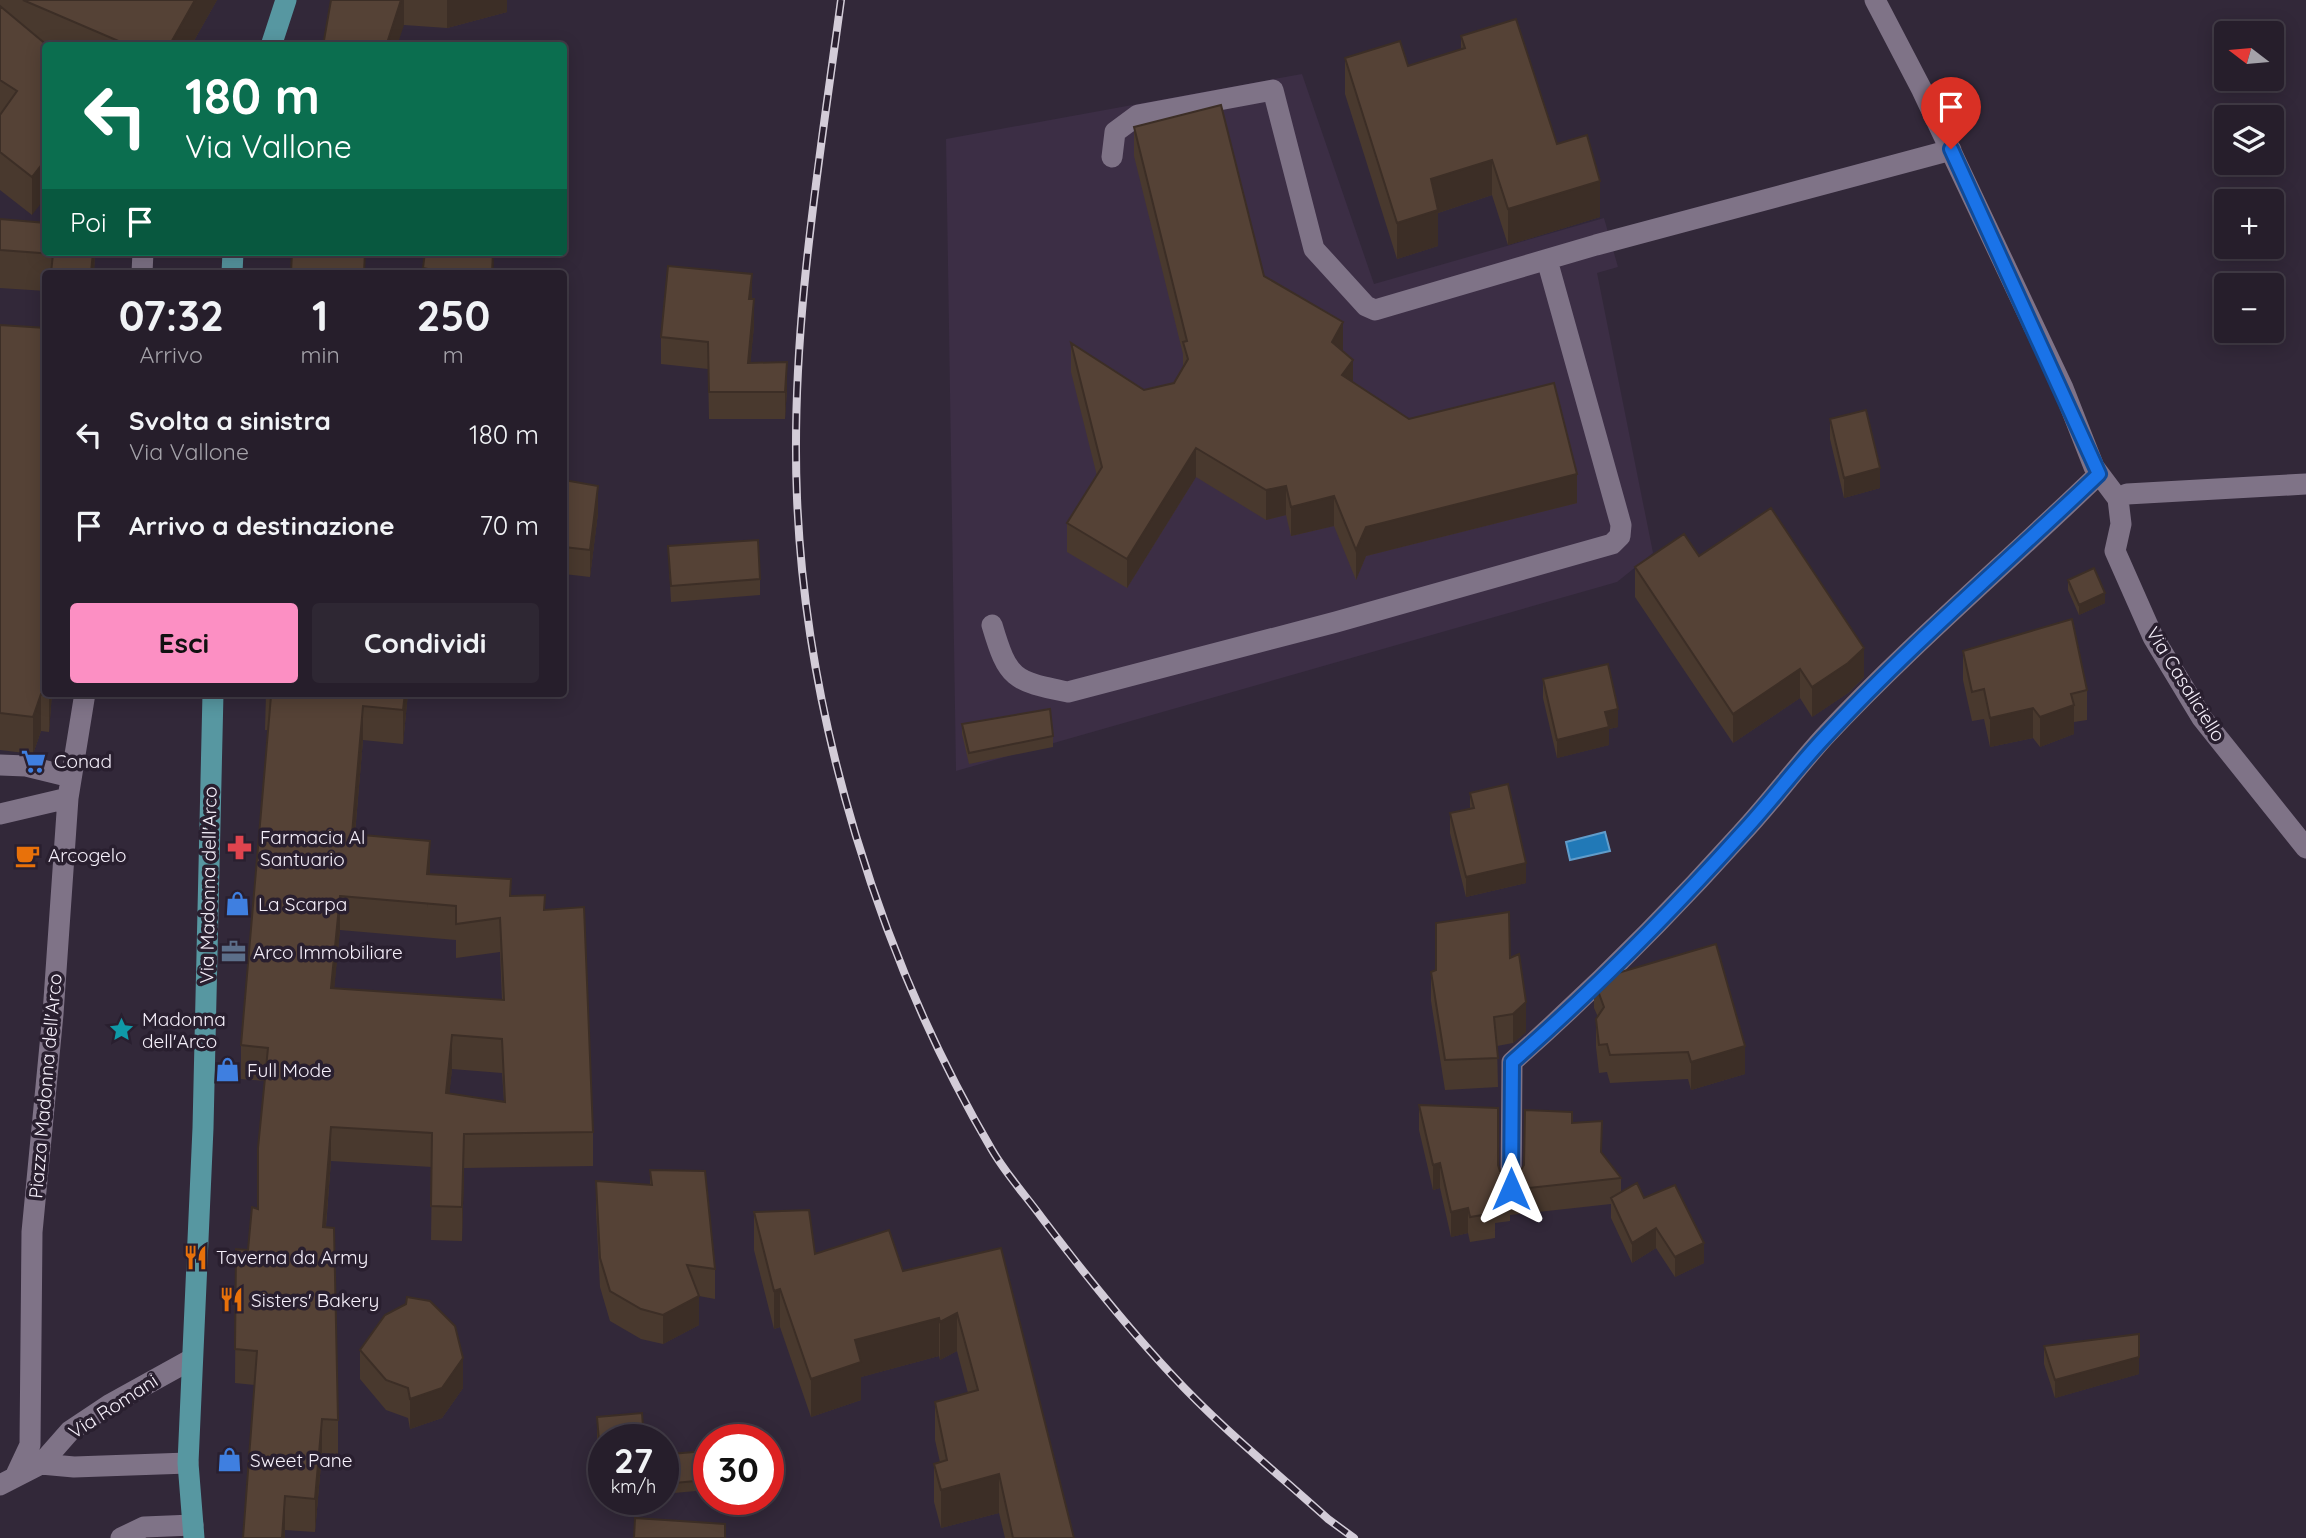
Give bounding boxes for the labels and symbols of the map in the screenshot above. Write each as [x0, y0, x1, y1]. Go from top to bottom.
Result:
north arrow [2214, 21, 2284, 91]
pin [1921, 77, 1981, 149]
street label: Via Casaliciello [2141, 622, 2231, 746]
supermarket icon: Conad [20, 747, 48, 775]
place label: Conad [54, 749, 112, 773]
street label: Via Madonna dell'Arco [194, 786, 222, 984]
place label: Farmacia Al Santuario [260, 825, 365, 871]
pharmacy icon: Farmacia Al Santuario [226, 834, 254, 862]
cafe icon: Arcogelo [14, 841, 42, 869]
place label: Arcogelo [48, 843, 126, 867]
shop icon: La Scarpa [224, 890, 252, 918]
place label: La Scarpa [258, 892, 347, 916]
office icon: Arco Immobiliare [219, 938, 247, 966]
place label: Arco Immobiliare [253, 940, 403, 964]
street label: Piazza Madonna dell'Arco [23, 972, 67, 1200]
place label: Madonna dell'Arco [142, 1007, 226, 1053]
place icon: Madonna dell'Arco [108, 1016, 136, 1044]
shop icon: Full Mode [213, 1056, 241, 1084]
place label: Full Mode [247, 1058, 332, 1082]
position arrow [1474, 1152, 1548, 1226]
restaurant icon: Taverna da Army [182, 1243, 210, 1271]
place label: Taverna da Army [216, 1245, 368, 1269]
restaurant icon: Sisters' Bakery [217, 1286, 245, 1314]
place label: Sisters' Bakery [251, 1288, 379, 1312]
street label: Via Romani [64, 1368, 162, 1444]
speed limit sign: 30 [693, 1424, 784, 1515]
shop icon: Sweet Pane [216, 1446, 244, 1474]
place label: Sweet Pane [250, 1448, 353, 1472]

